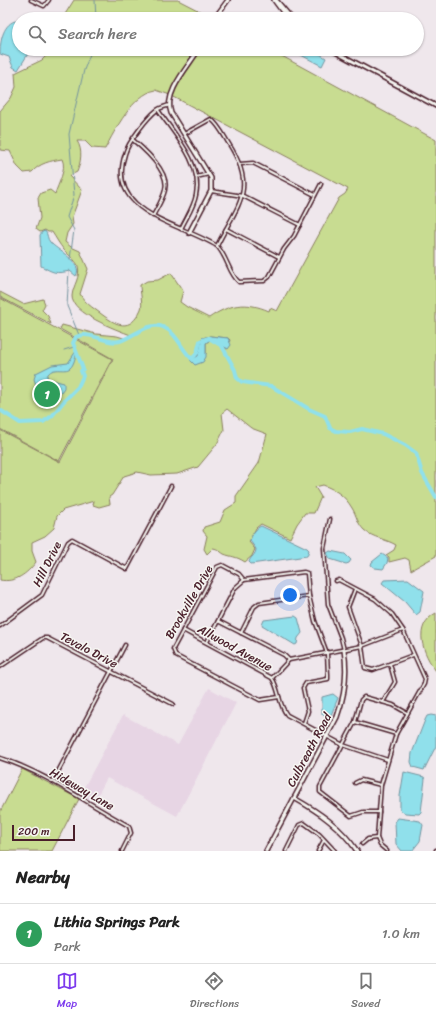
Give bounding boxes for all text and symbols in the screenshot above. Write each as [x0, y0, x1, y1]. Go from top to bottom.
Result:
search box [12, 12, 424, 56]
text: Search here [58, 21, 137, 47]
icon: search [26, 23, 48, 45]
pin: 1 [34, 379, 60, 409]
street label: Hill Drive [26, 537, 68, 591]
street label: Brookville Drive [159, 560, 219, 643]
your location [280, 585, 300, 605]
street label: Allwood Avenue [192, 618, 277, 678]
street label: Tevalo Drive [56, 625, 122, 675]
street label: Culbreath Road [280, 708, 338, 791]
street label: Hideway Lane [45, 761, 119, 817]
text: 200 m [18, 822, 50, 841]
scale bar [12, 823, 75, 842]
text: Nearby [16, 862, 70, 892]
text: Lithia Springs Park [54, 909, 180, 935]
text: 1 [26, 922, 32, 945]
text: 1.0 km [382, 922, 420, 945]
text: Park [54, 935, 81, 958]
tab: Map [56, 970, 78, 1013]
tab: Directions [190, 970, 239, 1013]
tab: Saved [351, 970, 380, 1013]

